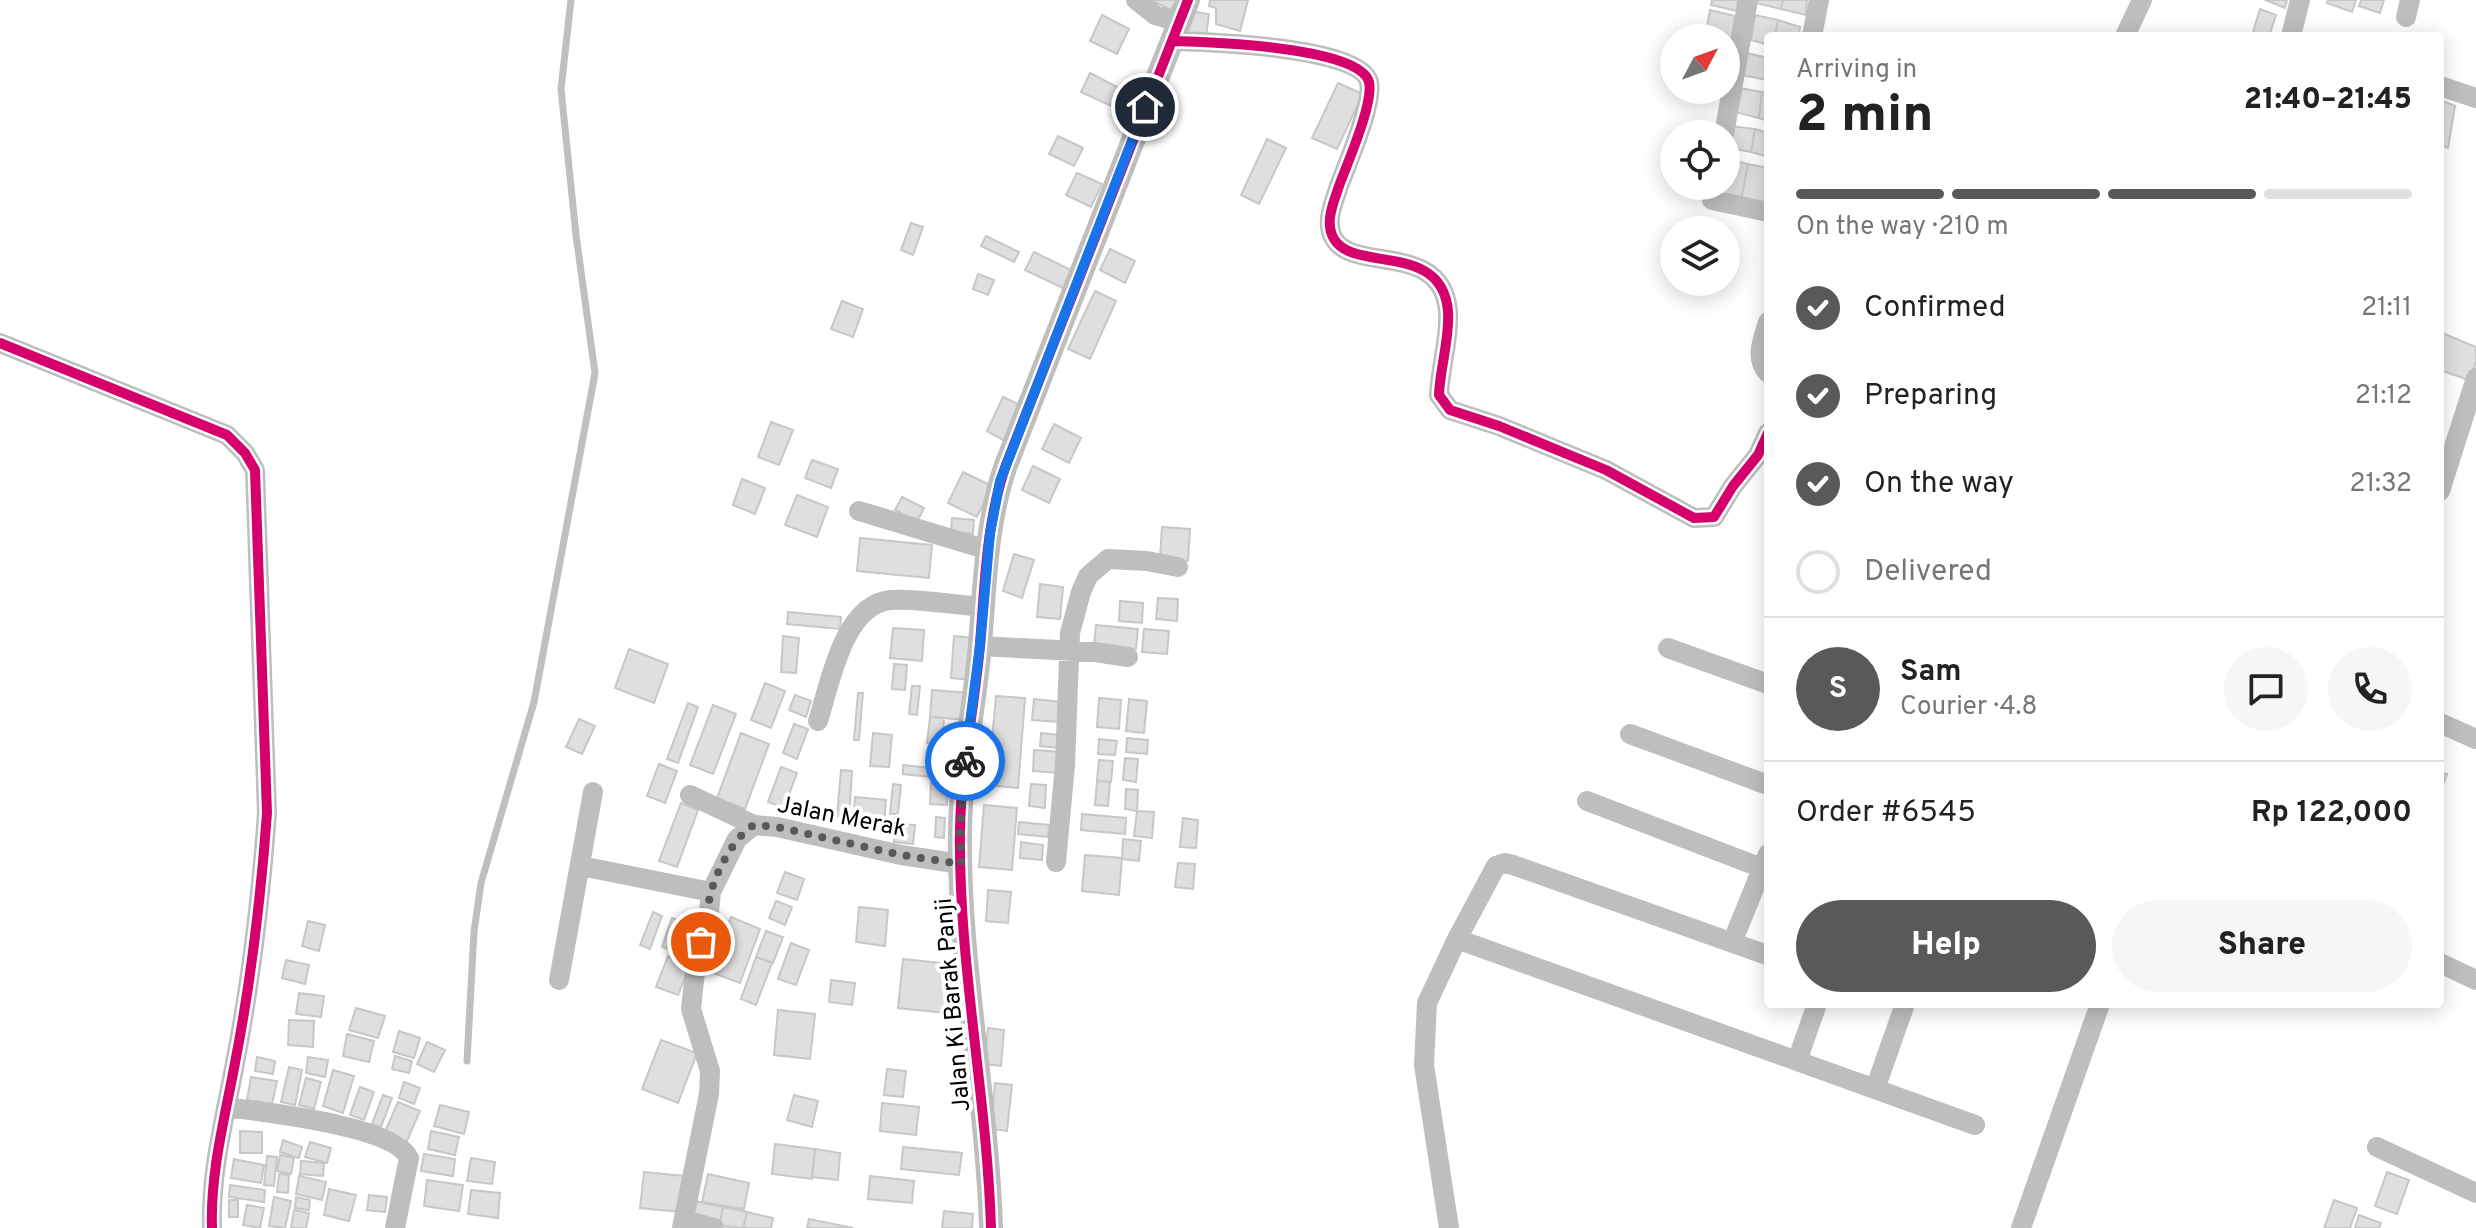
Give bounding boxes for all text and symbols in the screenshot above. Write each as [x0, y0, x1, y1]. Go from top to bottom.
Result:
north arrow [1660, 24, 1740, 104]
map controls [1660, 24, 1740, 296]
text: Arriving in [1796, 54, 1917, 87]
pin [1111, 73, 1179, 141]
text: 21:40–21:45 [2244, 82, 2412, 119]
text: 2 min [1796, 84, 1934, 150]
icon: home [1123, 85, 1167, 129]
button: locate [1660, 120, 1740, 200]
text: On the way · 210 m [1796, 211, 2009, 244]
button: layers [1660, 216, 1740, 296]
icon: check [1796, 286, 1840, 330]
text: Confirmed [1864, 290, 2006, 327]
text: 21:11 [2361, 292, 2412, 325]
icon: check [1796, 374, 1840, 418]
text: Preparing [1864, 378, 1997, 415]
text: 21:12 [2355, 380, 2412, 413]
icon: check [1796, 462, 1840, 506]
text: On the way [1864, 466, 2014, 503]
text: 21:32 [2349, 468, 2412, 501]
text: Delivered [1864, 554, 1992, 591]
button: chat [2224, 647, 2308, 731]
button: phone [2328, 647, 2412, 731]
text: Sam [1900, 654, 1962, 691]
text: S [1829, 671, 1847, 708]
text: Courier · 4.8 [1900, 691, 2037, 724]
courier [925, 721, 1005, 801]
icon: bike [943, 739, 987, 783]
street label: Jalan Merak [775, 791, 909, 845]
text: Order #6545 [1796, 795, 1976, 832]
text: Rp 122,000 [2251, 795, 2412, 832]
street label: Jalan Ki Barak Panji [930, 897, 978, 1113]
button: Help [1796, 900, 2096, 992]
button: Share [2112, 900, 2412, 992]
pin [667, 908, 735, 976]
icon: bag [679, 920, 723, 964]

